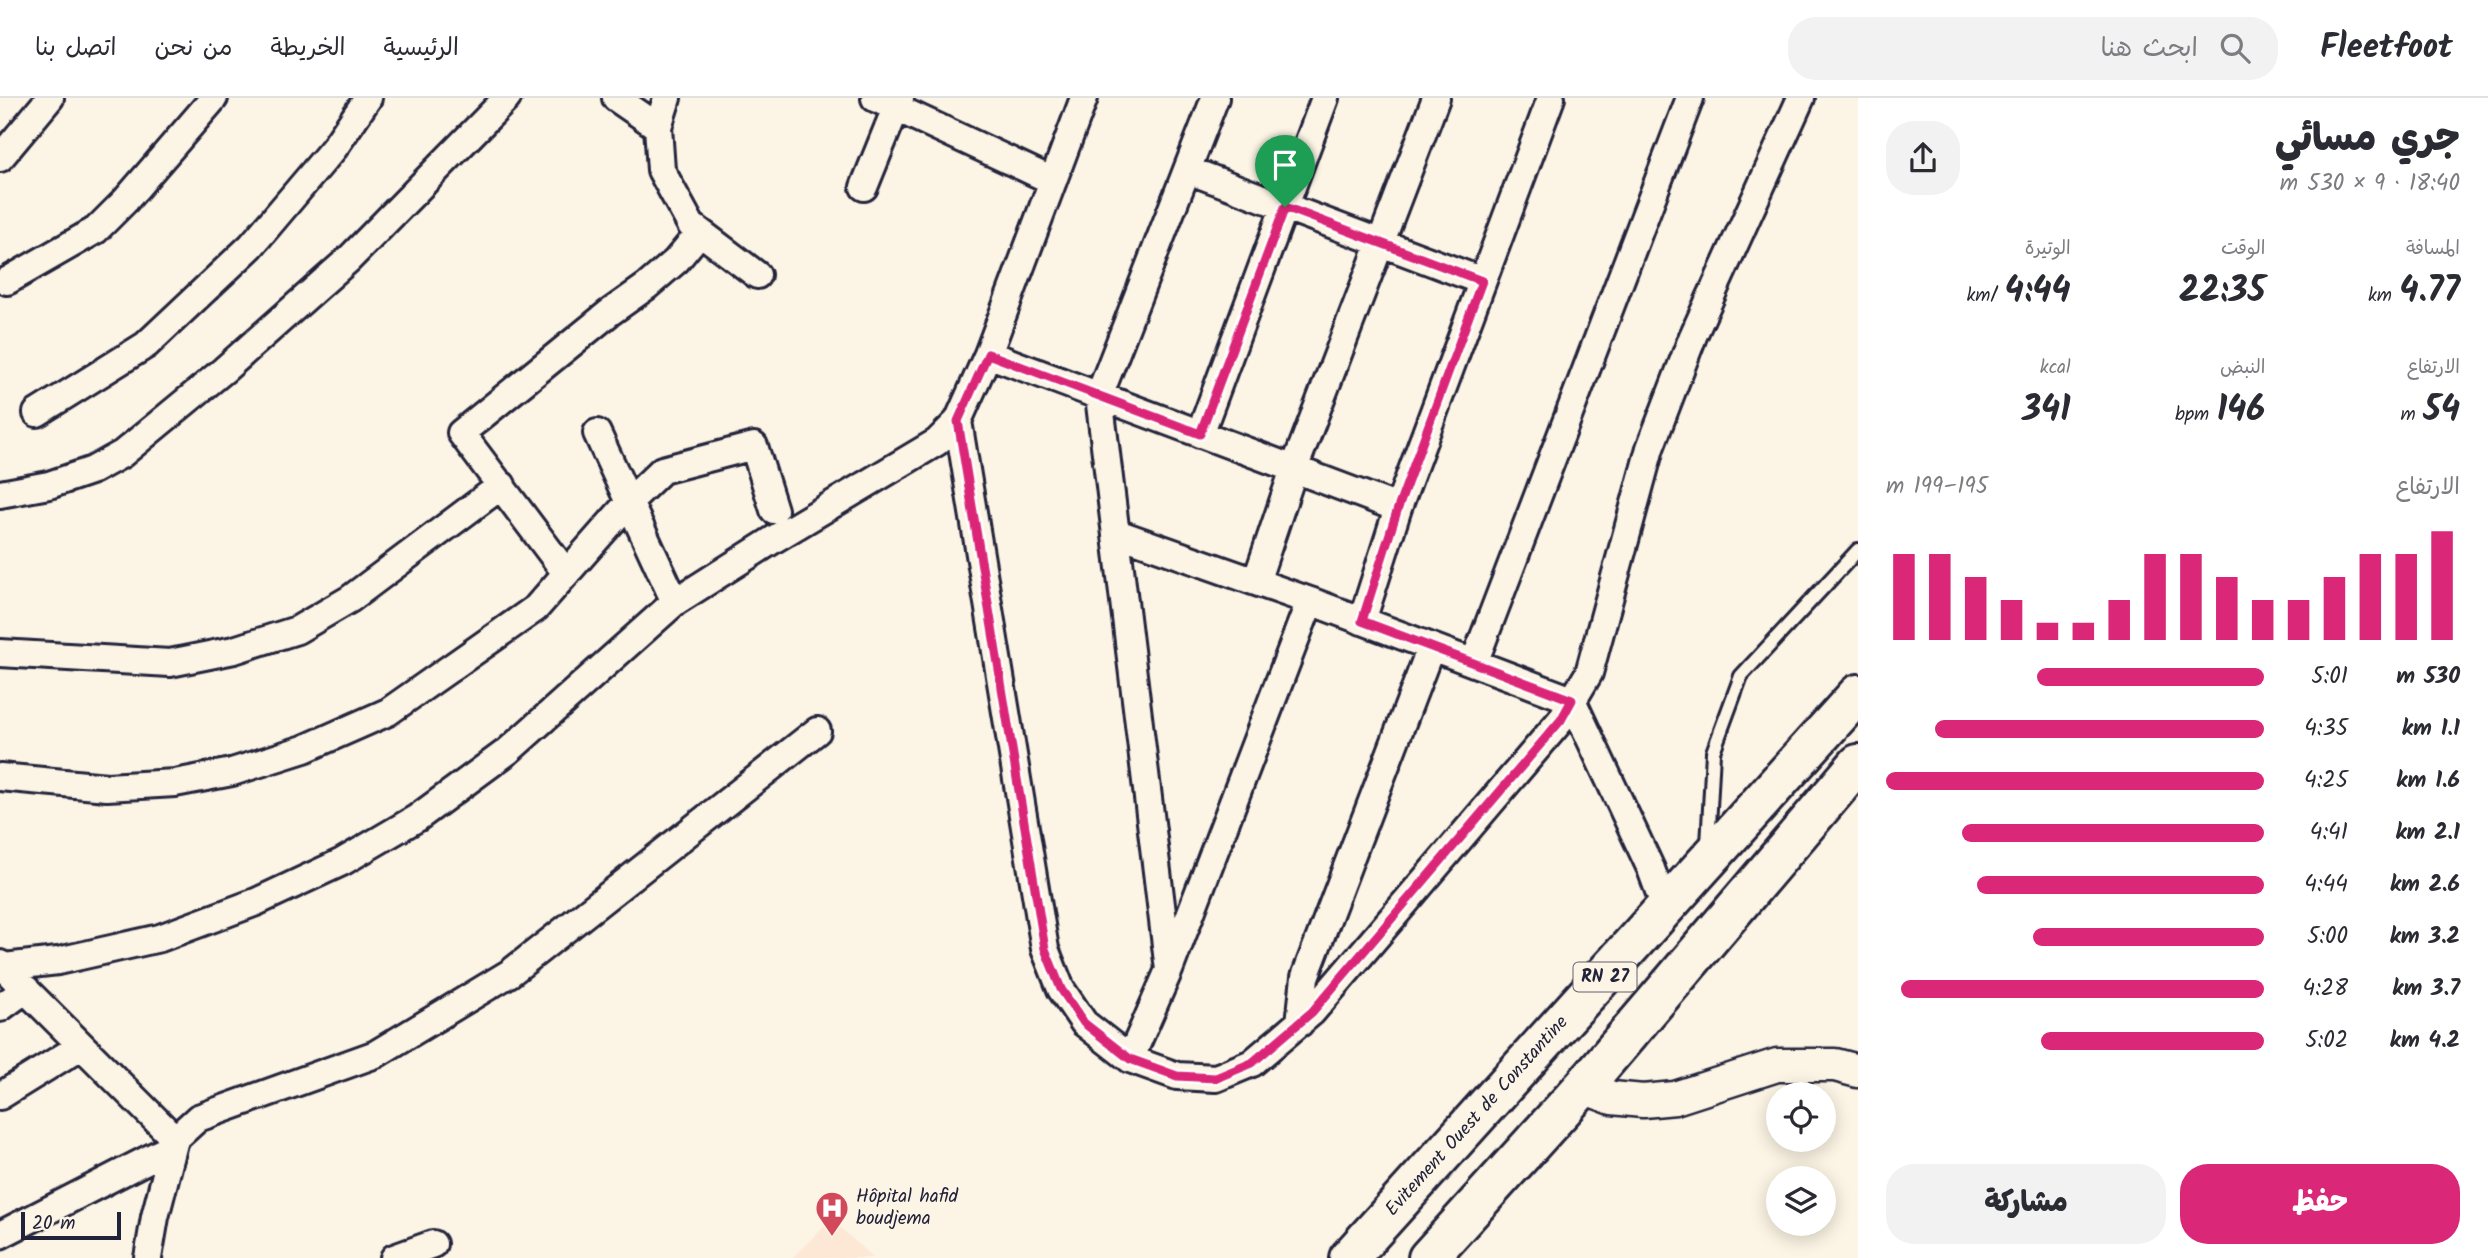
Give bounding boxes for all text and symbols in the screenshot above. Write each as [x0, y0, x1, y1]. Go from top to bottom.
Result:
search box [1788, 17, 2278, 80]
text: Fleetfoot [2320, 22, 2453, 75]
text: ابحث هنا [2101, 28, 2198, 70]
text: اتصل بنا [35, 29, 116, 68]
text: من نحن [154, 29, 233, 68]
text: الخريطة [271, 29, 345, 68]
text: الرئيسية [383, 29, 459, 68]
icon: search [2216, 29, 2254, 67]
text: جري مسائي [2275, 110, 2460, 170]
button: share [1886, 121, 1960, 195]
pin [1255, 135, 1315, 207]
icon: arrive [1266, 146, 1304, 184]
text: 18:40 · 9 × 530 m [2280, 166, 2460, 202]
text: الوتيرة [2025, 234, 2071, 264]
text: الوقت [2221, 234, 2265, 264]
text: المسافة [2406, 234, 2460, 264]
text: 4:44 [2005, 264, 2071, 320]
text: 22:35 [2179, 264, 2265, 320]
text: 4.77 [2400, 264, 2460, 320]
text: /km [1966, 281, 2005, 311]
text: km [2368, 281, 2400, 311]
text: kcal [2040, 353, 2071, 383]
text: النبض [2220, 353, 2265, 383]
text: الارتفاع [2407, 353, 2460, 383]
text: 341 [2022, 383, 2071, 439]
text: 146 [2217, 383, 2265, 439]
text: 54 [2423, 383, 2460, 439]
text: bpm [2175, 400, 2217, 430]
text: m [2400, 400, 2423, 430]
text: 195–199 m [1886, 469, 1988, 505]
text: الارتفاع [2396, 470, 2460, 506]
text: 5:01 [2311, 659, 2348, 695]
text: 530 m [2396, 659, 2460, 695]
text: 4:35 [2304, 711, 2348, 747]
text: 1.1 km [2402, 711, 2460, 747]
text: 4:25 [2304, 763, 2348, 799]
text: 1.6 km [2396, 763, 2460, 799]
text: 4:41 [2310, 815, 2348, 851]
text: 2.1 km [2395, 815, 2460, 851]
text: 4:44 [2304, 867, 2348, 903]
text: 2.6 km [2390, 867, 2460, 903]
text: 5:00 [2307, 919, 2348, 955]
text: 3.2 km [2390, 919, 2460, 955]
road number: RN 27 [1574, 962, 1636, 992]
text: 4:28 [2302, 971, 2348, 1007]
text: 3.7 km [2392, 971, 2460, 1007]
street label: Evitement Ouest de Constantine [1378, 1009, 1576, 1223]
text: 5:02 [2305, 1023, 2348, 1059]
text: 4.2 km [2390, 1023, 2460, 1059]
map controls [1766, 1082, 1836, 1236]
button: locate [1766, 1082, 1836, 1152]
button: مشاركة [1886, 1164, 2166, 1244]
button: حفظ [2180, 1164, 2460, 1244]
button: layers [1766, 1166, 1836, 1236]
place label: Hôpital hafid boudjema [856, 1182, 959, 1234]
hospital icon: Hôpital hafid boudjema [813, 1189, 851, 1238]
scale bar [21, 1209, 121, 1241]
text: 20 m [32, 1209, 75, 1239]

